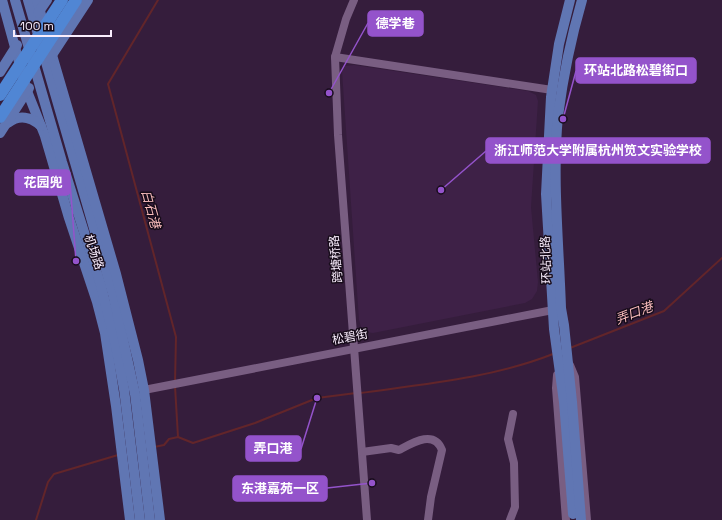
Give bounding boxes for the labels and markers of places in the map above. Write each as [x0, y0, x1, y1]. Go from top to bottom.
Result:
callout: 德学巷 [368, 11, 423, 36]
callout: 环站北路松碧街口 [576, 58, 696, 83]
callout: 浙江师范大学附属杭州笕文实验学校 [486, 138, 710, 163]
callout: 花园兜 [15, 170, 70, 195]
callout: 弄口港 [246, 436, 301, 461]
callout: 东港嘉苑一区 [233, 476, 327, 501]

